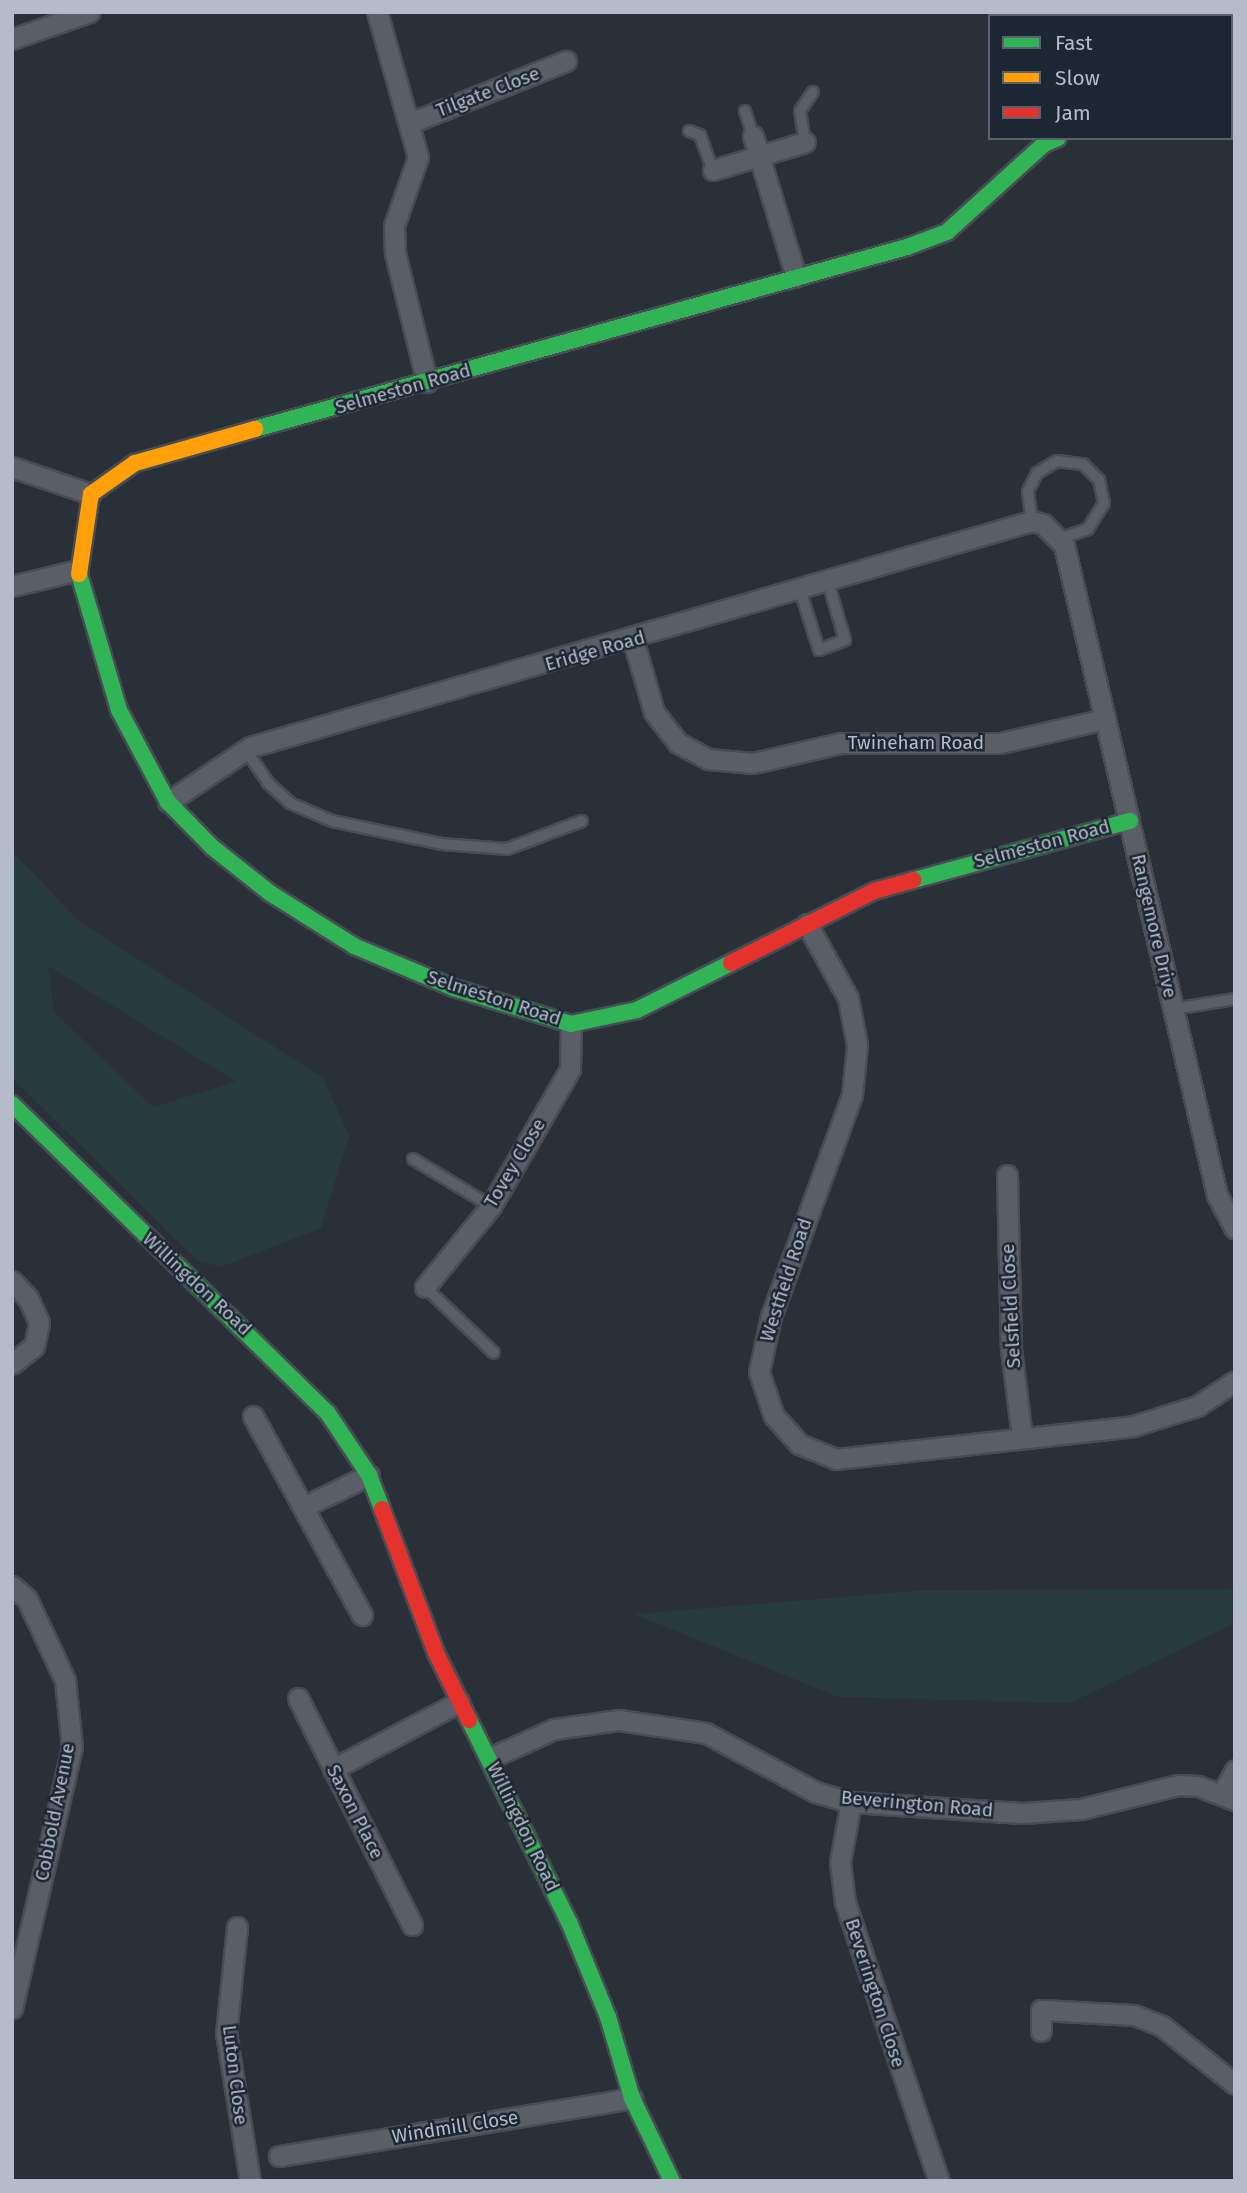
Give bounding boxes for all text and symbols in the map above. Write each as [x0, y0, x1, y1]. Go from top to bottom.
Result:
legend [988, 14, 1233, 140]
text: Fast [1055, 30, 1093, 56]
street label: Tilgate Close [433, 62, 543, 122]
text: Slow [1055, 65, 1100, 91]
text: Jam [1055, 100, 1091, 126]
street label: Selmeston Road [333, 359, 473, 419]
street label: Eridge Road [542, 626, 648, 676]
street label: Twineham Road [848, 732, 984, 754]
street label: Selmeston Road [972, 815, 1112, 873]
street label: Rangemore Drive [1126, 852, 1182, 1000]
street label: Selmeston Road [424, 966, 564, 1030]
street label: Tovey Close [479, 1114, 551, 1212]
street label: Westfield Road [755, 1215, 817, 1345]
street label: Willingdon Road [138, 1228, 256, 1340]
street label: Selsfield Close [996, 1243, 1026, 1369]
street label: Cobbold Avenue [30, 1741, 80, 1883]
street label: Willingdon Road [482, 1759, 564, 1895]
street label: Saxon Place [322, 1761, 388, 1863]
street label: Beverington Road [840, 1786, 994, 1822]
street label: Beverington Close [840, 1916, 910, 2070]
street label: Luton Close [218, 2024, 252, 2126]
street label: Windmill Close [390, 2106, 520, 2148]

